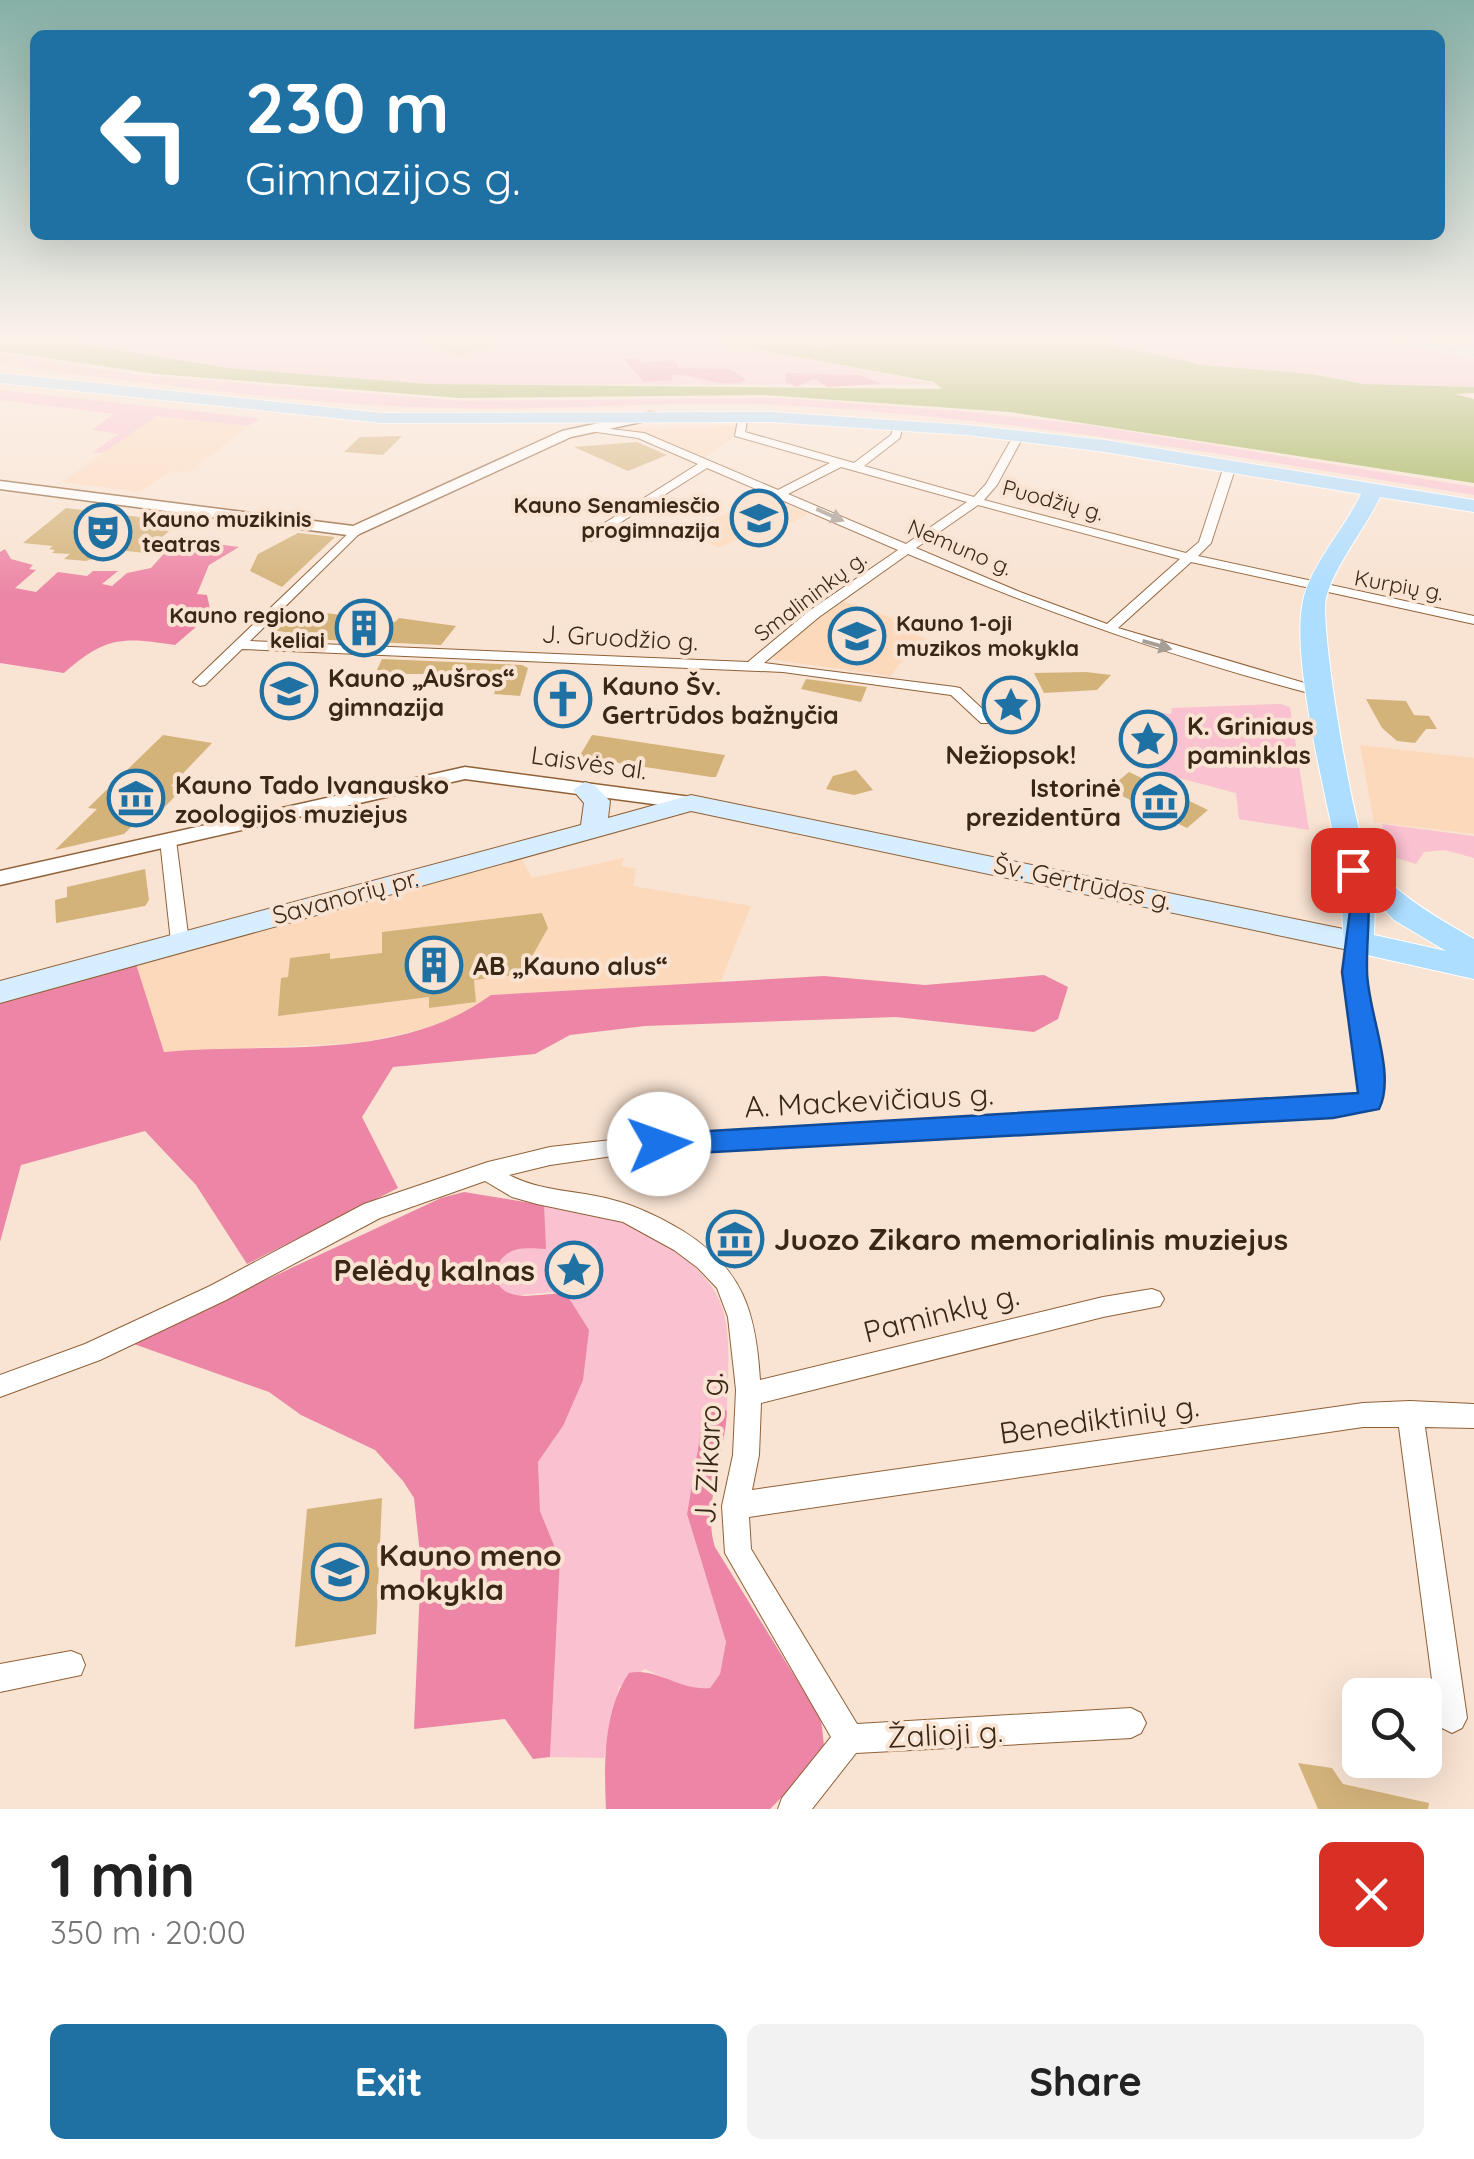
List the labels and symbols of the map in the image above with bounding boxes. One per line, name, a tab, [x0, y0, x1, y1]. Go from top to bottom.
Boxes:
street label: Puodžių g.	[999, 473, 1107, 527]
school or university icon: Kauno Senamiesčio progimnazija	[729, 488, 789, 548]
place label: Kauno Senamiesčio progimnazija	[514, 491, 720, 544]
theatre icon: Kauno muzikinis teatras	[73, 502, 133, 562]
place label: Kauno muzikinis teatras	[142, 505, 312, 558]
one-way arrow	[815, 507, 845, 523]
street label: Nemuno g.	[904, 512, 1016, 582]
street label: Smalininkų g.	[748, 545, 872, 647]
street label: Kurpių g.	[1352, 563, 1446, 607]
building icon: Kauno regiono keliai	[334, 598, 394, 658]
place label: Kauno regiono keliai	[169, 601, 325, 654]
school or university icon: Kauno 1-oji muzikos mokykla	[827, 606, 887, 666]
place label: Kauno 1-oji muzikos mokykla	[896, 609, 1079, 662]
street label: J. Gruodžio g.	[541, 617, 699, 657]
one-way arrow	[1142, 638, 1173, 653]
school or university icon: Kauno „Aušros“ gimnazija	[259, 661, 319, 721]
place label: Kauno „Aušros“ gimnazija	[328, 662, 515, 722]
church icon: Kauno Šv. Gertrūdos bažnyčia	[533, 669, 593, 729]
place label: Kauno Šv. Gertrūdos bažnyčia	[602, 670, 839, 730]
place icon: Nežiopsok!	[981, 675, 1041, 735]
place icon: K. Griniaus paminklas	[1118, 709, 1178, 769]
place label: K. Griniaus paminklas	[1187, 710, 1314, 770]
street label: Laisvės al.	[529, 739, 649, 785]
place label: Nežiopsok!	[946, 739, 1076, 770]
museum icon: Kauno Tado Ivanausko zoologijos muziejus	[106, 768, 166, 828]
place label: Kauno Tado Ivanausko zoologijos muziejus	[175, 769, 449, 829]
museum icon: Istorinė prezidentūra	[1130, 771, 1190, 831]
place label: Istorinė prezidentūra	[966, 772, 1121, 832]
pin	[1311, 828, 1396, 913]
street label: Šv. Gertrūdos g.	[991, 848, 1175, 916]
street label: Savanorių pr.	[269, 862, 421, 930]
building icon: AB „Kauno alus“	[404, 935, 464, 995]
place label: AB „Kauno alus“	[473, 950, 668, 981]
street label: A. Mackevičiaus g.	[743, 1075, 995, 1125]
position arrow	[607, 1092, 711, 1196]
museum icon: Juozo Zikaro memorialinis muziejus	[705, 1209, 765, 1269]
place label: Juozo Zikaro memorialinis muziejus	[774, 1220, 1288, 1258]
place icon: Pelėdų kalnas	[544, 1240, 604, 1300]
place label: Pelėdų kalnas	[334, 1251, 535, 1289]
street label: Paminklų g.	[859, 1275, 1023, 1351]
street label: J. Zikaro g.	[685, 1371, 731, 1525]
street label: Benediktinių g.	[997, 1386, 1201, 1452]
place label: Kauno meno mokykla	[379, 1536, 562, 1608]
school or university icon: Kauno meno mokykla	[310, 1542, 370, 1602]
street label: Žalioji g.	[886, 1712, 1004, 1756]

